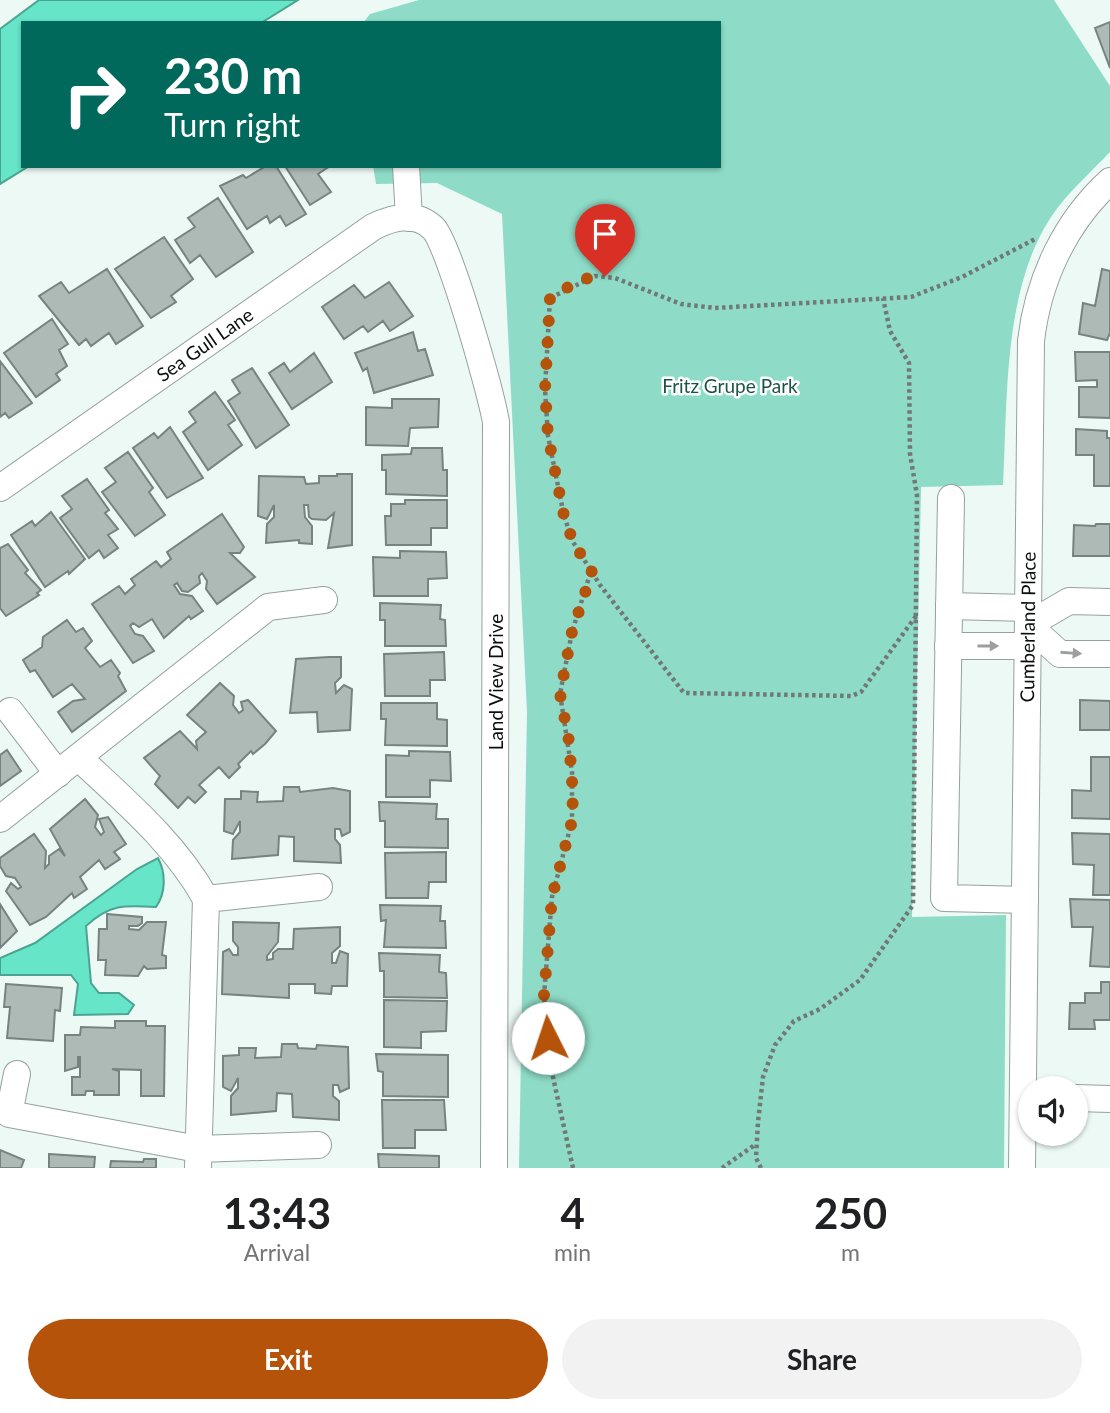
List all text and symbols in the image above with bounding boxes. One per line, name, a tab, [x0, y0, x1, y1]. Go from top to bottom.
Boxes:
text: 230 m	[164, 46, 302, 104]
icon: right	[49, 49, 140, 140]
text: Turn right	[164, 105, 300, 144]
pin	[575, 204, 635, 276]
icon: arrive	[586, 215, 624, 253]
street label: Sea Gull Lane	[152, 303, 257, 386]
park label: Fritz Grupe Park	[662, 374, 798, 397]
street label: Cumberland Place	[1015, 552, 1040, 702]
street label: Land View Drive	[484, 614, 507, 750]
one-way arrow	[977, 640, 999, 652]
one-way arrow	[1060, 648, 1082, 659]
position arrow	[511, 1001, 585, 1075]
map controls	[1018, 1076, 1088, 1146]
button: sound	[1018, 1076, 1088, 1146]
text: 13:43	[223, 1188, 331, 1238]
text: 4	[560, 1188, 585, 1238]
text: 250	[814, 1188, 887, 1238]
text: Arrival	[244, 1238, 310, 1266]
text: min	[554, 1238, 591, 1266]
text: m	[841, 1238, 860, 1266]
button: Exit	[28, 1319, 548, 1399]
button: Share	[562, 1319, 1082, 1399]

